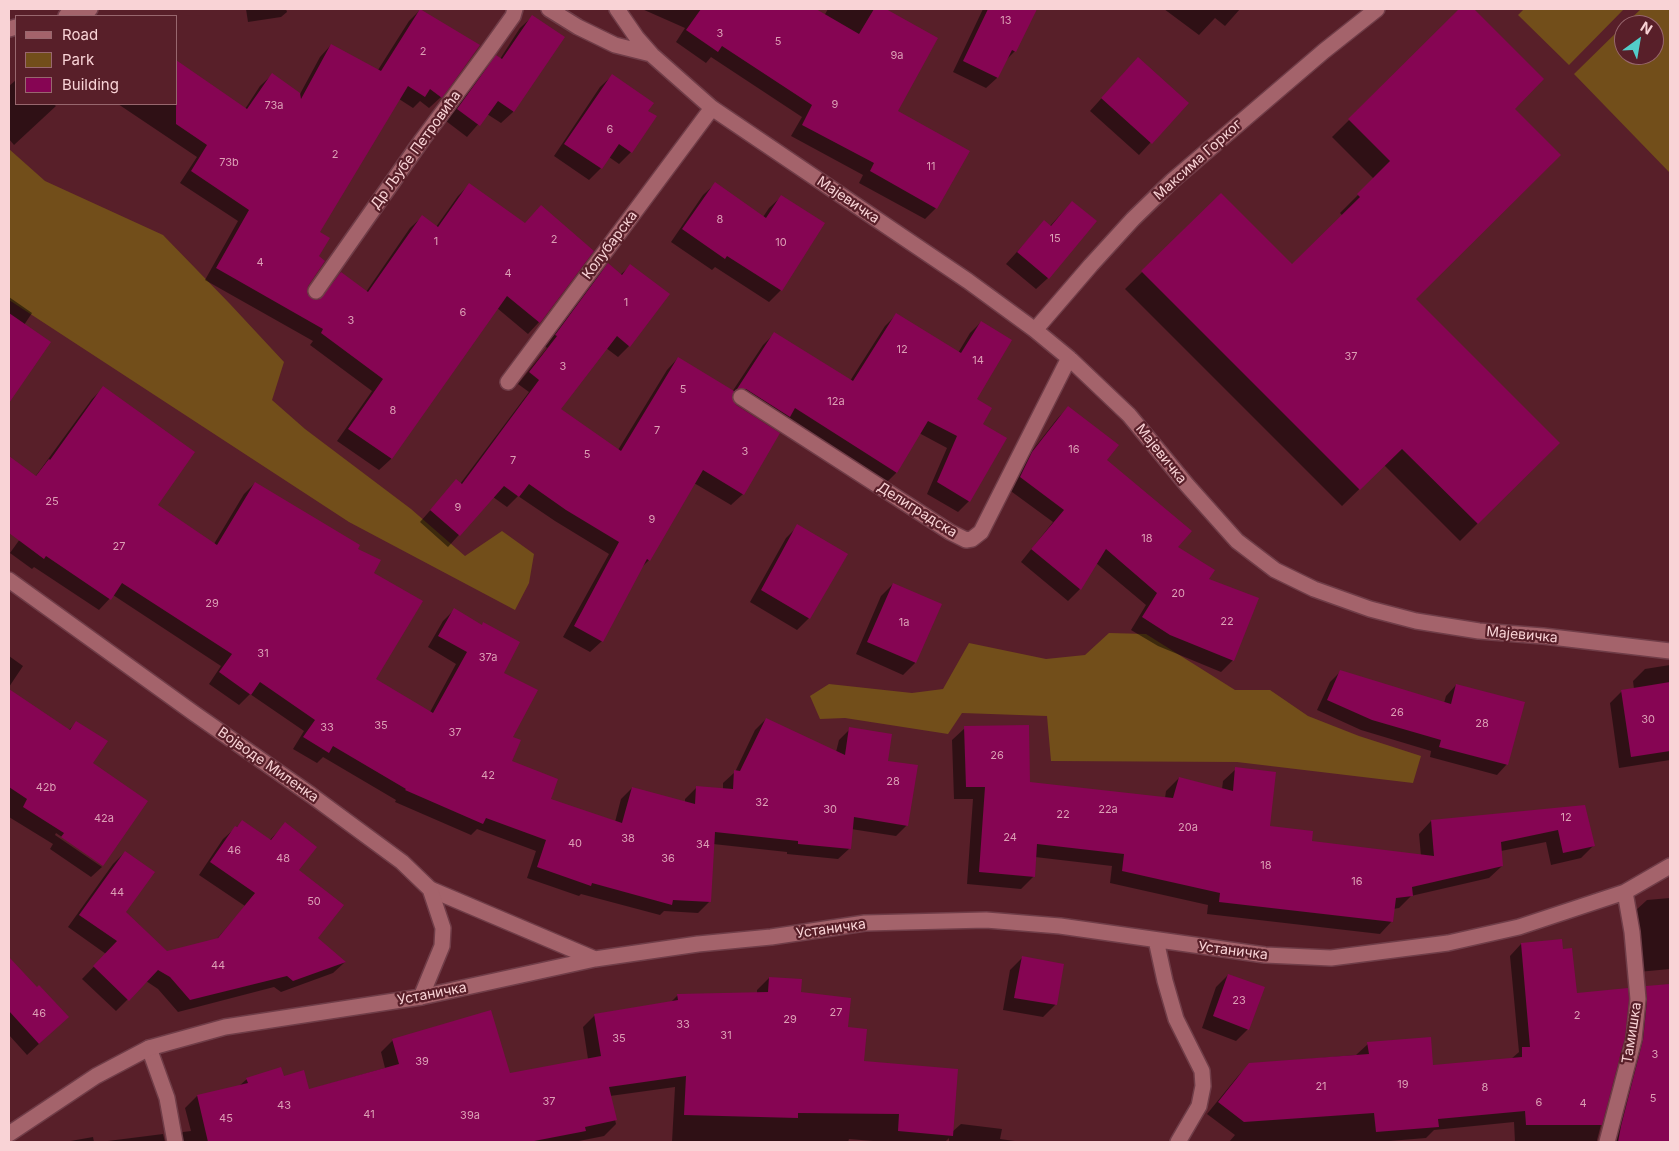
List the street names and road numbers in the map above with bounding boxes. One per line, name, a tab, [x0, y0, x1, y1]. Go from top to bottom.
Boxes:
street label: Др Љубе Петровића	[367, 88, 465, 212]
street label: Максима Горког	[1151, 116, 1245, 204]
street label: Мајевичка	[814, 173, 882, 227]
street label: Колубарска	[579, 208, 641, 282]
street label: Мајевичка	[1132, 421, 1190, 487]
street label: Делиградска	[874, 479, 960, 541]
street label: Мајевичка	[1486, 624, 1558, 646]
street label: Војводе Миленка	[214, 724, 322, 806]
street label: Устаничка	[795, 916, 867, 942]
street label: Устаничка	[1197, 938, 1269, 964]
street label: Устаничка	[396, 979, 468, 1009]
street label: Тамишка	[1619, 1001, 1645, 1065]

